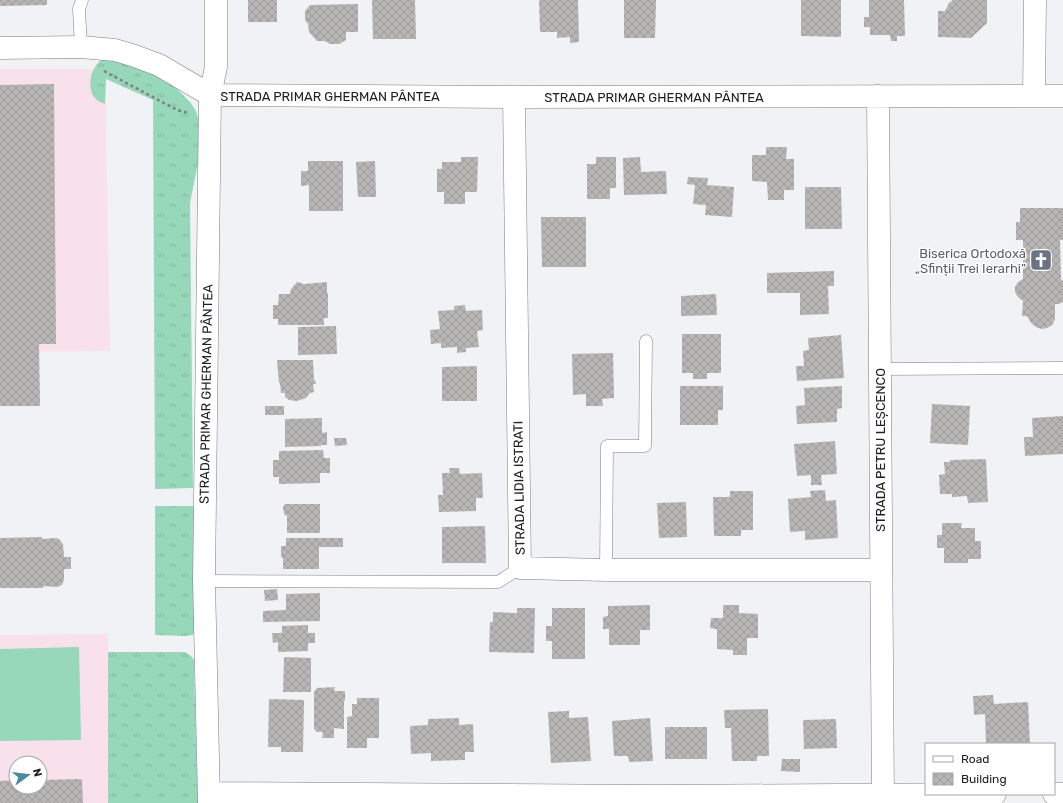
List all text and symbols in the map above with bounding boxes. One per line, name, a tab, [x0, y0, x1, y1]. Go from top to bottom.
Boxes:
street label: STRADA PRIMAR GHERMAN PÂNTEA	[220, 89, 440, 104]
street label: STRADA PRIMAR GHERMAN PÂNTEA	[544, 90, 764, 105]
place label: Biserica Ortodoxă „Sfinții Trei Ierarhi”	[915, 246, 1026, 276]
church icon: Biserica Ortodoxă „Sfinții Trei Ierarhi”	[1028, 247, 1054, 273]
street label: STRADA PRIMAR GHERMAN PÂNTEA	[197, 284, 215, 504]
street label: STRADA PETRU LEȘCENCO	[873, 368, 888, 532]
street label: STRADA LIDIA ISTRATI	[510, 421, 528, 555]
legend	[925, 743, 1055, 795]
text: Road	[961, 752, 989, 766]
north arrow	[8, 755, 48, 795]
text: N	[30, 767, 45, 778]
text: Building	[961, 772, 1007, 786]

